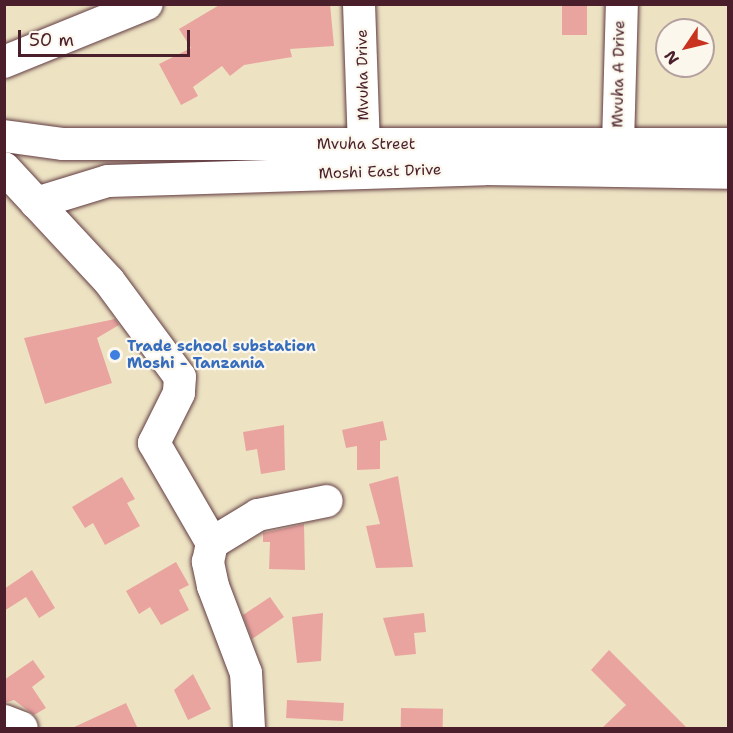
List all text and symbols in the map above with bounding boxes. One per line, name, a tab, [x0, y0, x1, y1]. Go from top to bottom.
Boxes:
scale bar	[21, 18, 194, 56]
north arrow	[655, 18, 715, 78]
street label: Mvuha A Drive	[609, 20, 629, 128]
text: 50 m	[29, 28, 74, 52]
street label: Mvuha Drive	[353, 29, 373, 121]
text: N	[659, 46, 684, 69]
street label: Mvuha Street	[317, 136, 415, 154]
street label: Moshi East Drive	[318, 161, 442, 183]
place label: Trade school substation Moshi - Tanzania	[127, 337, 316, 372]
marker: Trade school substation Moshi - Tanzania	[108, 348, 122, 362]

